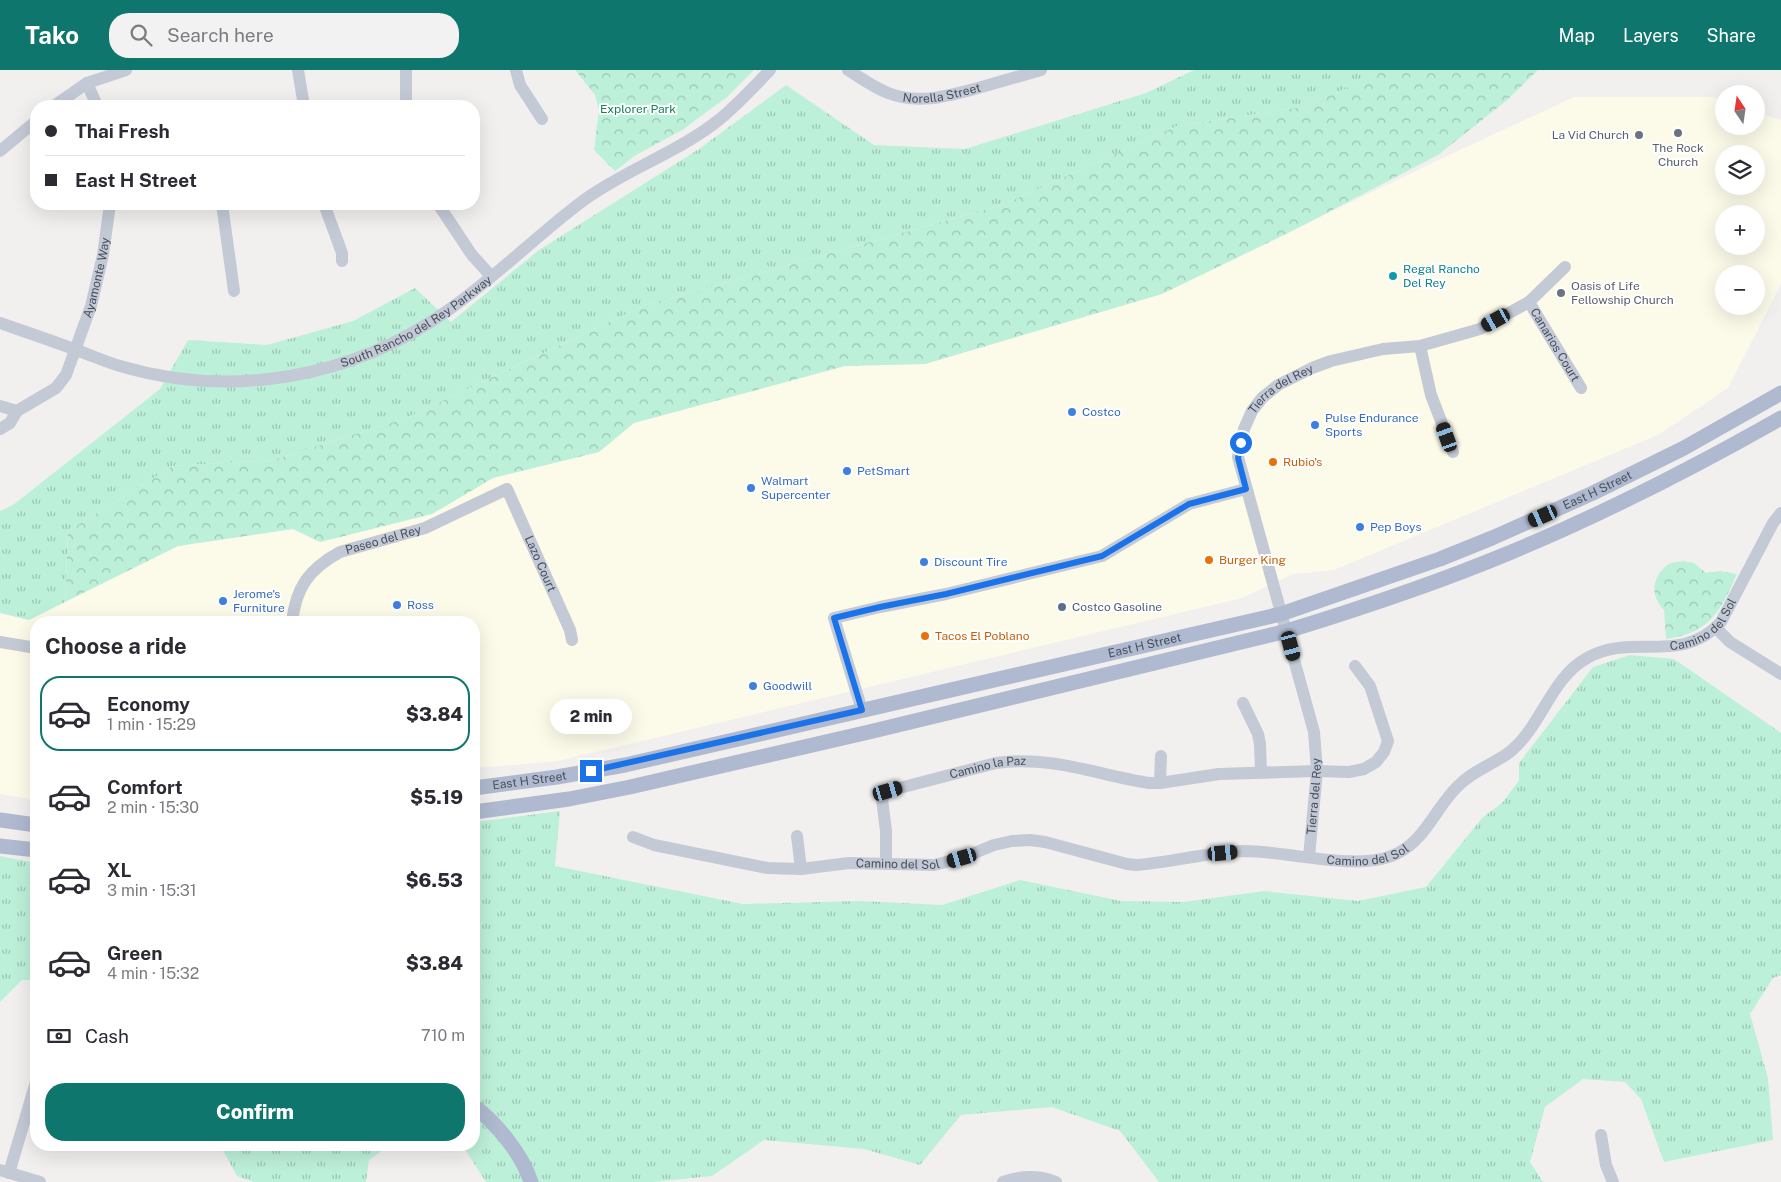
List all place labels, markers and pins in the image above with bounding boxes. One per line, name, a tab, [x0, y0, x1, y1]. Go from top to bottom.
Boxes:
marker: The Rock Church	[1672, 127, 1684, 139]
place label: La Vid Church	[1552, 128, 1629, 142]
marker: La Vid Church	[1633, 129, 1645, 141]
place label: The Rock Church	[1652, 141, 1704, 169]
place label: Regal Rancho Del Rey	[1403, 262, 1480, 290]
marker: Regal Rancho Del Rey	[1387, 270, 1399, 282]
place label: Oasis of Life Fellowship Church	[1571, 279, 1674, 307]
marker: Oasis of Life Fellowship Church	[1555, 287, 1567, 299]
place label: Costco	[1082, 405, 1121, 419]
marker: Costco	[1066, 406, 1078, 418]
place label: Pulse Endurance Sports	[1325, 411, 1419, 439]
marker: Pulse Endurance Sports	[1309, 419, 1321, 431]
place label: Rubio's	[1283, 455, 1322, 469]
marker: Rubio's	[1267, 456, 1279, 468]
place label: PetSmart	[857, 464, 910, 478]
marker: PetSmart	[841, 465, 853, 477]
place label: Walmart Supercenter	[761, 474, 831, 502]
marker: Walmart Supercenter	[745, 482, 757, 494]
place label: Pep Boys	[1370, 520, 1421, 534]
marker: Pep Boys	[1354, 521, 1366, 533]
place label: Burger King	[1219, 553, 1286, 567]
marker: Burger King	[1203, 554, 1215, 566]
place label: Discount Tire	[934, 555, 1008, 569]
marker: Discount Tire	[918, 556, 930, 568]
place label: Jerome's Furniture	[233, 587, 285, 615]
marker: Jerome's Furniture	[217, 595, 229, 607]
place label: Ross	[407, 598, 434, 612]
marker: Ross	[391, 599, 403, 611]
place label: Costco Gasoline	[1072, 600, 1162, 614]
marker: Costco Gasoline	[1056, 601, 1068, 613]
place label: Tacos El Poblano	[935, 629, 1030, 643]
marker: Tacos El Poblano	[919, 630, 931, 642]
place label: Goodwill	[763, 679, 812, 693]
marker: Goodwill	[747, 680, 759, 692]

